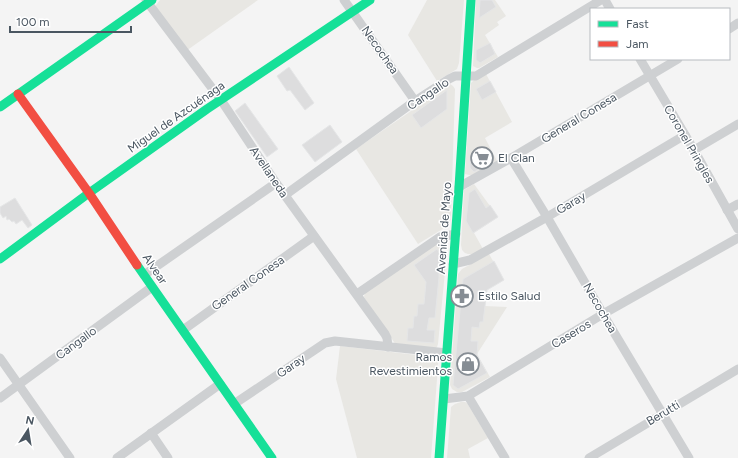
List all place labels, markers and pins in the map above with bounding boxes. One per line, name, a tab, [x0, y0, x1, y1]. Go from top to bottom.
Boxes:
supermarket icon: El Clan	[469, 145, 495, 171]
place label: El Clan	[498, 151, 535, 165]
pharmacy icon: Estilo Salud	[449, 283, 475, 309]
place label: Estilo Salud	[478, 289, 540, 303]
place label: Ramos Revestimientos	[369, 350, 452, 378]
shop icon: Ramos Revestimientos	[455, 351, 481, 377]

